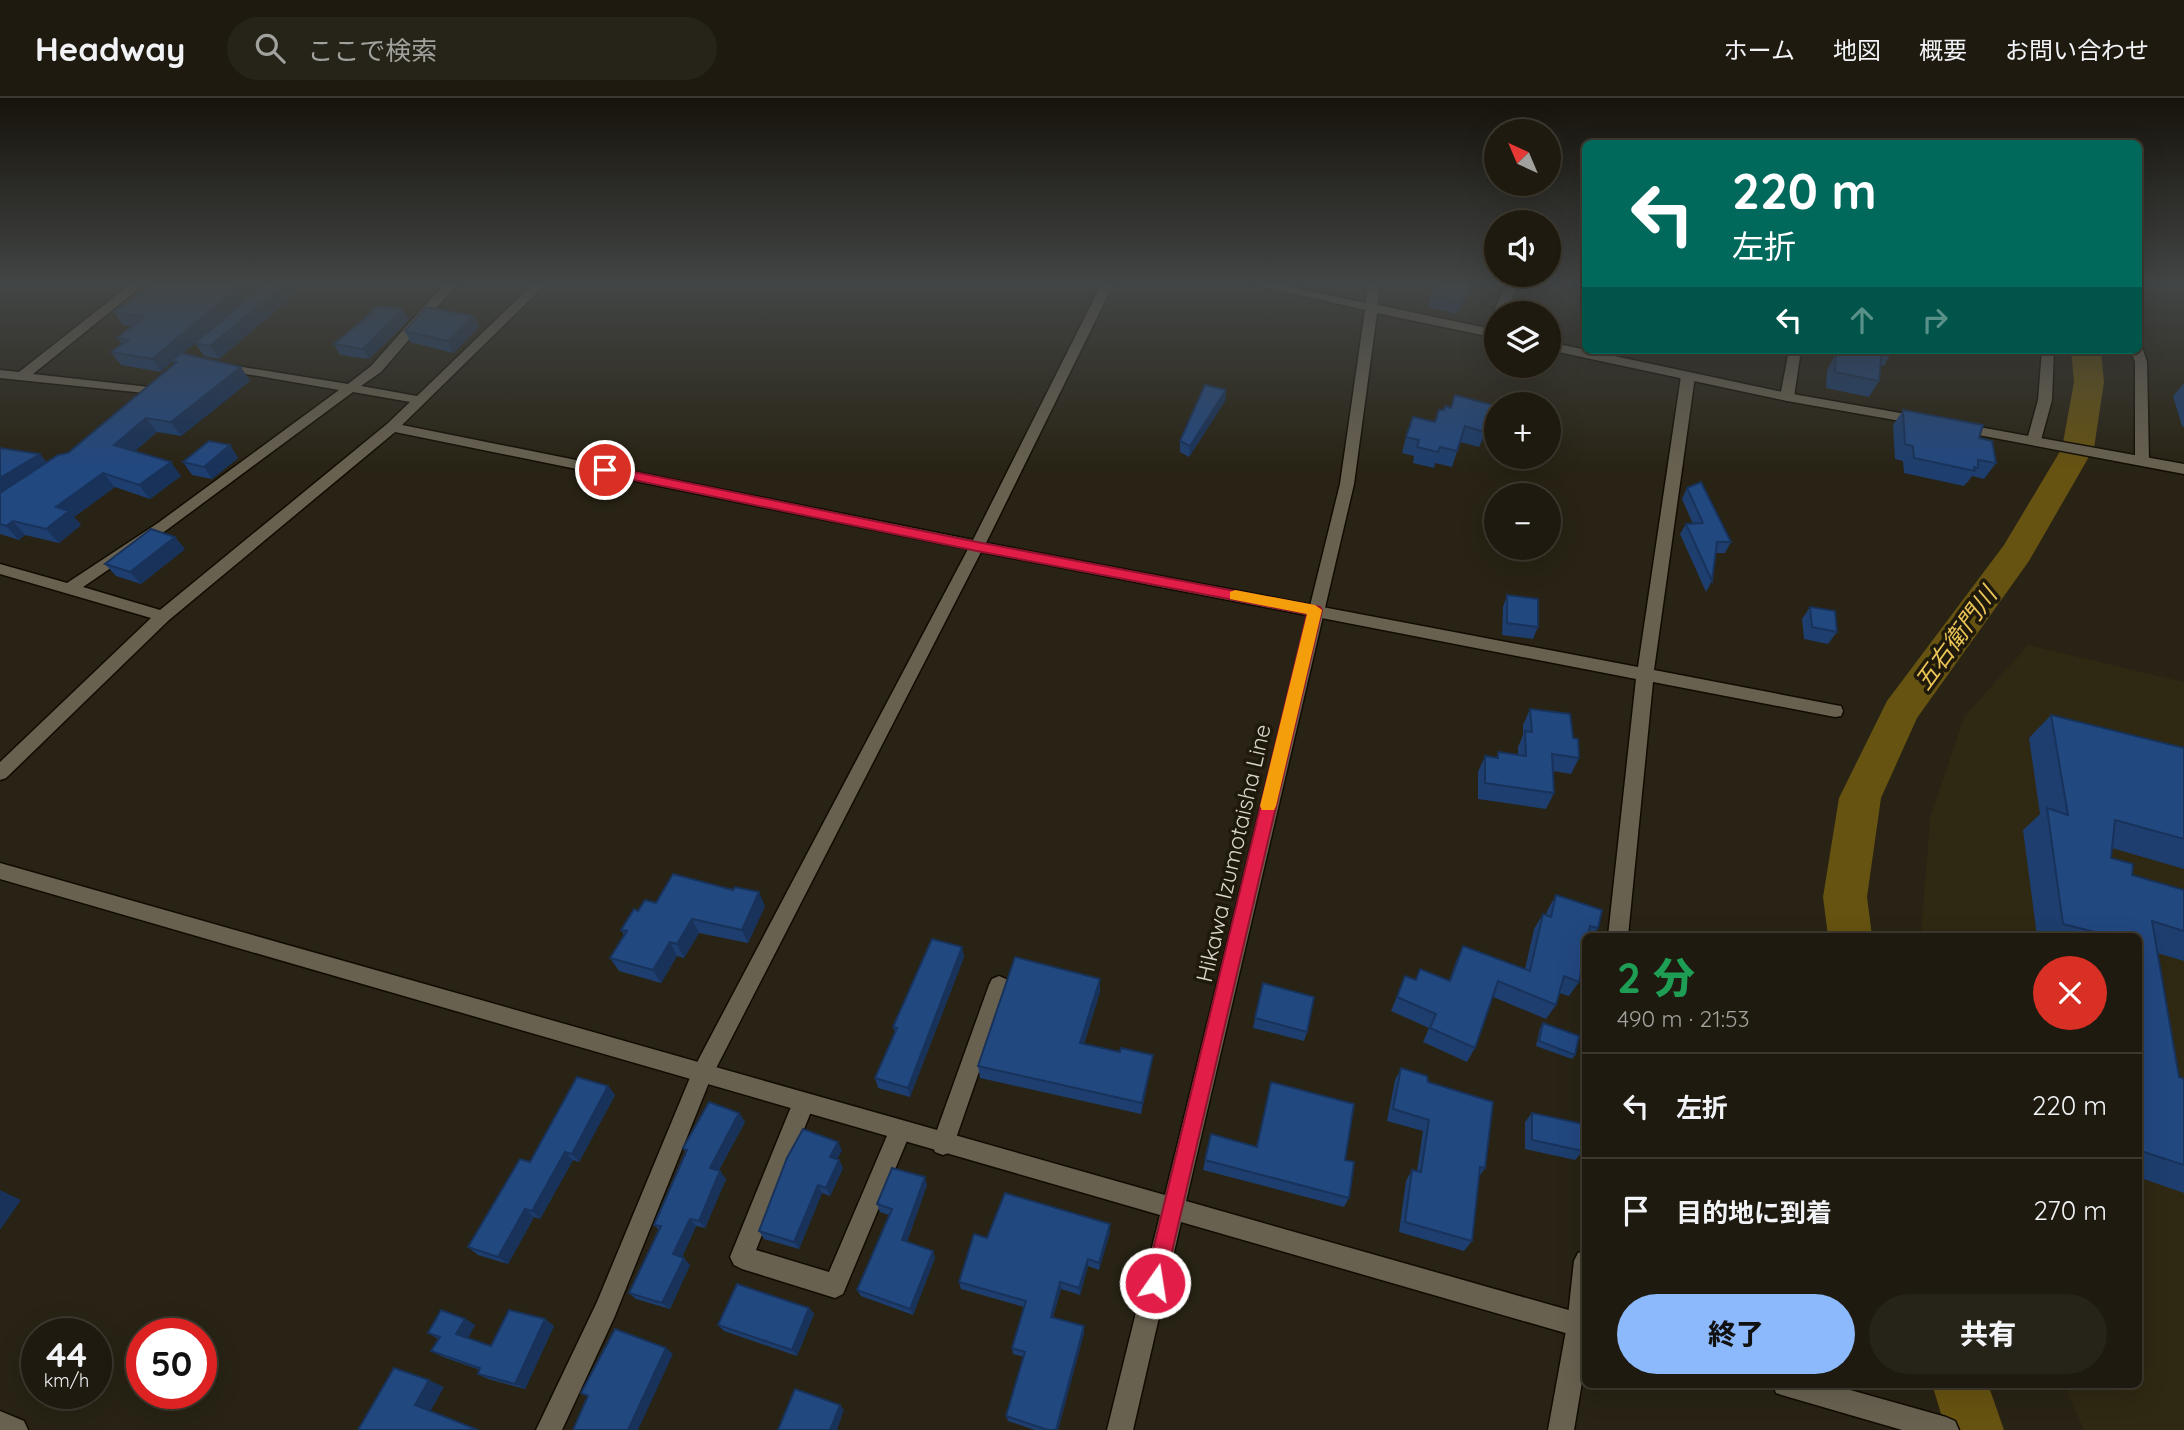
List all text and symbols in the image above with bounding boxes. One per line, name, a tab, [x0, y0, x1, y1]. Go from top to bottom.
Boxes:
search box	[227, 17, 717, 80]
text: Headway	[35, 28, 185, 69]
icon: search	[251, 29, 289, 67]
text: ここで検索	[307, 34, 437, 67]
text: ホーム	[1724, 35, 1795, 65]
text: 地図	[1833, 35, 1881, 65]
text: 概要	[1919, 35, 1967, 65]
text: お問い合わせ	[2005, 35, 2149, 65]
north arrow	[1484, 119, 1561, 196]
map controls	[1484, 119, 1561, 560]
text: 220 m	[1732, 160, 1877, 221]
icon: left	[1617, 168, 1708, 259]
button: sound	[1484, 210, 1561, 287]
text: 左折	[1732, 226, 1796, 266]
button: layers	[1484, 301, 1561, 378]
icon: left	[1770, 301, 1808, 339]
icon: ahead	[1843, 301, 1881, 339]
icon: right	[1916, 301, 1954, 339]
button: +	[1484, 392, 1561, 469]
pin	[575, 440, 635, 500]
icon: arrive	[586, 451, 624, 489]
button: −	[1484, 483, 1561, 560]
water label: 五右衛門川	[1908, 578, 2004, 695]
street label: Hikawa Izumotaisha Line	[1189, 721, 1277, 985]
text: 2 分	[1617, 951, 1695, 1004]
button: close	[2033, 956, 2107, 1030]
text: 490 m · 21:53	[1617, 1004, 1750, 1033]
icon: left	[1617, 1087, 1655, 1125]
text: 220 m	[2032, 1089, 2107, 1122]
text: 左折	[1676, 1091, 1728, 1124]
icon: arrive	[1617, 1192, 1655, 1230]
text: 270 m	[2033, 1194, 2107, 1227]
text: 目的地に到着	[1676, 1196, 1832, 1229]
position arrow	[1118, 1246, 1192, 1320]
button: 終了	[1617, 1294, 1855, 1374]
button: 共有	[1869, 1294, 2107, 1374]
speed limit sign: 50	[126, 1318, 217, 1409]
text: 44	[46, 1332, 87, 1376]
text: km/h	[44, 1369, 89, 1392]

